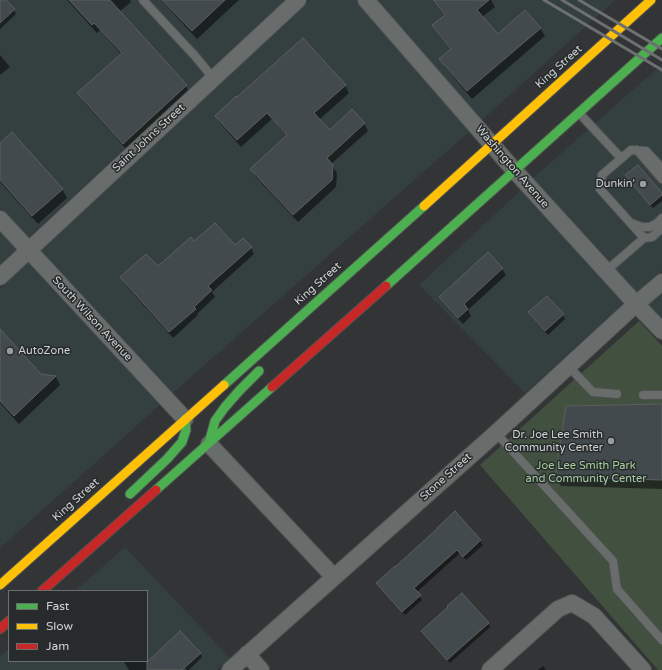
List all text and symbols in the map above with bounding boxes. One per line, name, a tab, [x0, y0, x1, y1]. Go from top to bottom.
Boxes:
street label: King Street	[533, 43, 585, 91]
street label: Saint Johns Street	[110, 101, 188, 175]
street label: Washington Avenue	[473, 123, 551, 211]
place label: Dunkin'	[596, 177, 635, 191]
marker: Dunkin'	[638, 179, 648, 189]
street label: King Street	[292, 260, 344, 308]
street label: South Wilson Avenue	[49, 274, 135, 364]
place label: AutoZone	[18, 344, 70, 358]
marker: AutoZone	[5, 346, 15, 356]
place label: Dr. Joe Lee Smith Community Center	[505, 428, 603, 454]
marker: Dr. Joe Lee Smith Community Center	[606, 436, 616, 446]
street label: Stone Street	[418, 450, 474, 504]
park label: Joe Lee Smith Park and Community Center	[526, 459, 646, 485]
street label: King Street	[50, 476, 102, 524]
legend	[8, 590, 148, 662]
text: Fast	[46, 599, 69, 613]
text: Slow	[46, 619, 73, 633]
text: Jam	[46, 639, 69, 653]

